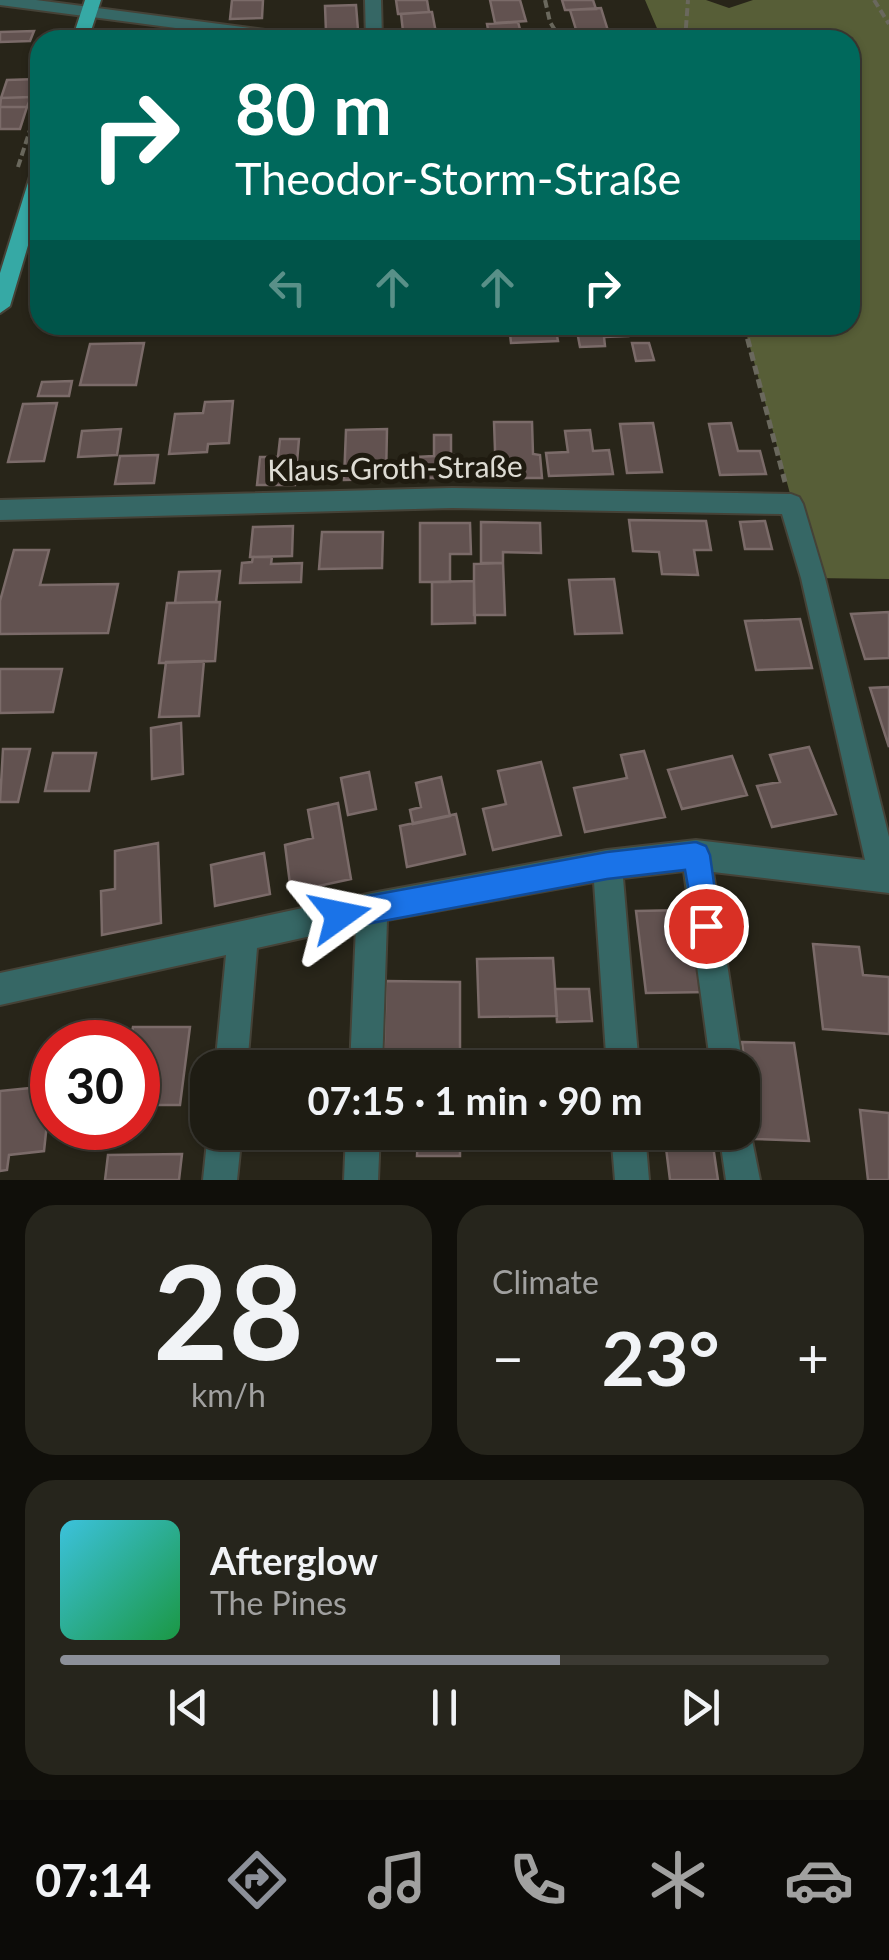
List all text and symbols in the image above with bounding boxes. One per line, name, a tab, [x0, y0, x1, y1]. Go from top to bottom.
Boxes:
text: 80 m	[235, 66, 392, 150]
icon: right	[70, 70, 200, 200]
text: Theodor-Storm-Straße	[235, 151, 681, 205]
icon: left	[260, 260, 315, 315]
icon: ahead	[365, 260, 420, 315]
icon: ahead	[470, 260, 525, 315]
icon: right	[575, 260, 630, 315]
street label: Klaus-Groth-Straße	[267, 447, 523, 487]
position arrow	[288, 863, 392, 967]
pin	[664, 884, 749, 969]
icon: arrive	[679, 899, 734, 954]
speed limit sign: 30	[30, 1020, 160, 1150]
text: 07:15 · 1 min · 90 m	[307, 1077, 643, 1123]
text: 28	[153, 1232, 304, 1388]
text: Climate	[492, 1262, 599, 1301]
text: 23°	[601, 1312, 720, 1402]
text: −	[492, 1324, 524, 1390]
text: +	[797, 1324, 829, 1390]
text: km/h	[191, 1375, 266, 1414]
text: Afterglow	[210, 1537, 378, 1583]
text: The Pines	[210, 1583, 347, 1622]
icon: previous	[161, 1680, 216, 1735]
icon: pause	[417, 1680, 472, 1735]
icon: next	[673, 1680, 728, 1735]
icon: directions	[222, 1845, 292, 1915]
icon: music	[362, 1845, 432, 1915]
icon: phone	[503, 1845, 573, 1915]
icon: climate	[643, 1845, 713, 1915]
icon: car	[784, 1845, 854, 1915]
text: 07:14	[35, 1853, 151, 1907]

